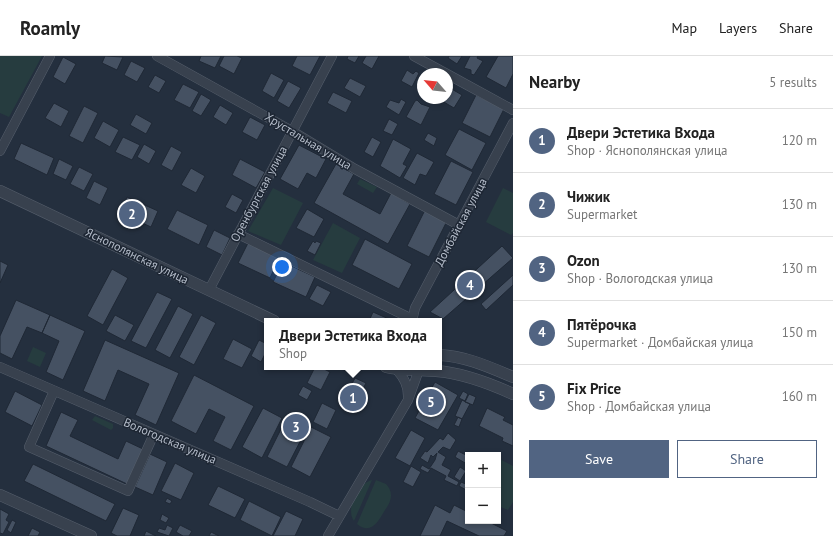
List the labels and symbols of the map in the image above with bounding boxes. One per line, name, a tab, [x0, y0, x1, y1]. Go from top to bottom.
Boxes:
north arrow	[417, 68, 453, 104]
street label: Хрустальная улица	[262, 109, 354, 172]
street label: Оренбургская улица	[227, 143, 290, 244]
street label: Домбайская улица	[431, 175, 490, 268]
pin: 2	[119, 199, 145, 229]
street label: Яснополянская улица	[83, 224, 191, 287]
your location	[272, 257, 292, 277]
pin: 4	[457, 270, 483, 300]
pin: 1	[340, 383, 366, 413]
pin: 5	[418, 387, 444, 417]
pin: 3	[283, 412, 309, 442]
street label: Вологодская улица	[121, 414, 219, 467]

